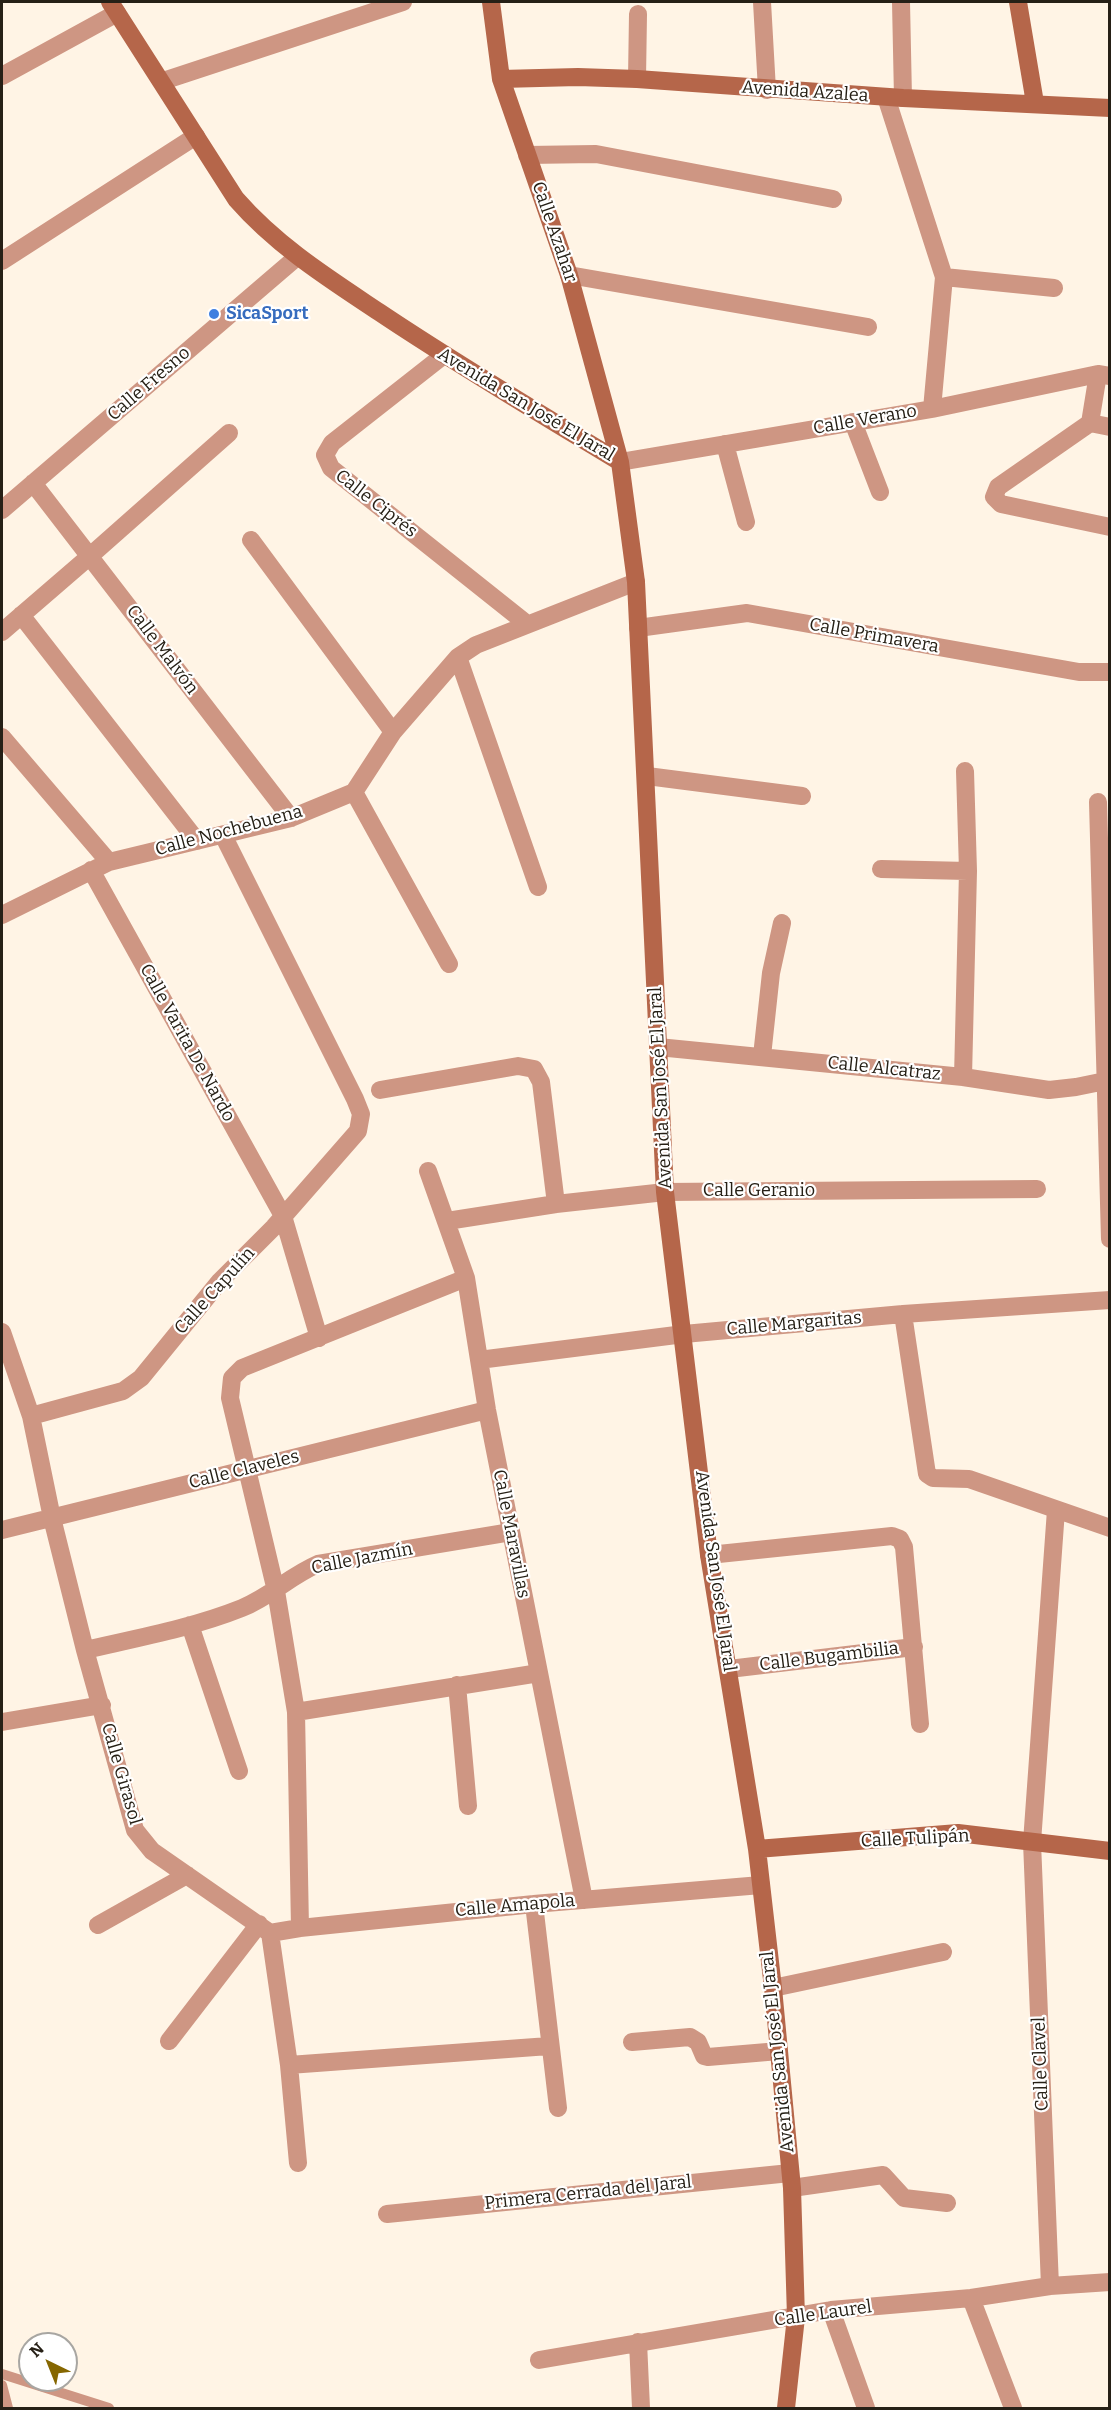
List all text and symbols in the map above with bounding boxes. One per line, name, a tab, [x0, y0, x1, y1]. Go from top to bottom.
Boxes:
street label: Avenida Azalea	[741, 77, 869, 107]
street label: Calle Azahar	[527, 179, 581, 285]
place label: SicaSport	[226, 303, 309, 325]
marker: SicaSport	[207, 307, 221, 321]
street label: Calle Fresno	[103, 342, 195, 426]
street label: Avenida San José El Jaral	[434, 344, 618, 466]
street label: Calle Verano	[811, 400, 919, 440]
street label: Calle Ciprés	[331, 465, 421, 543]
street label: Calle Malvón	[121, 601, 203, 699]
street label: Calle Primavera	[807, 614, 941, 658]
street label: Calle Nochebuena	[153, 801, 305, 861]
street label: Calle Varita De Nardo	[135, 960, 239, 1126]
street label: Avenida San José El Jaral	[645, 986, 677, 1190]
street label: Calle Alcatraz	[826, 1052, 942, 1086]
street label: Calle Geranio	[703, 1180, 815, 1202]
street label: Calle Capulín	[170, 1243, 260, 1339]
street label: Calle Margaritas	[725, 1307, 863, 1341]
street label: Calle Claveles	[187, 1446, 301, 1494]
street label: Calle Maravillas	[488, 1468, 534, 1600]
street label: Avenida San José El Jaral	[690, 1469, 740, 1673]
street label: Calle Jazmín	[309, 1539, 415, 1579]
street label: Calle Bugambilia	[758, 1638, 900, 1676]
street label: Calle Girasol	[96, 1721, 146, 1827]
street label: Calle Tulipán	[860, 1825, 970, 1853]
street label: Calle Amapola	[454, 1890, 576, 1922]
street label: Avenida San José El Jaral	[757, 1950, 799, 2154]
street label: Calle Clavel	[1029, 2016, 1053, 2112]
street label: Primera Cerrada del Jaral	[483, 2171, 693, 2215]
street label: Calle Laurel	[773, 2296, 873, 2332]
north arrow	[18, 2332, 78, 2392]
text: N	[26, 2339, 48, 2361]

